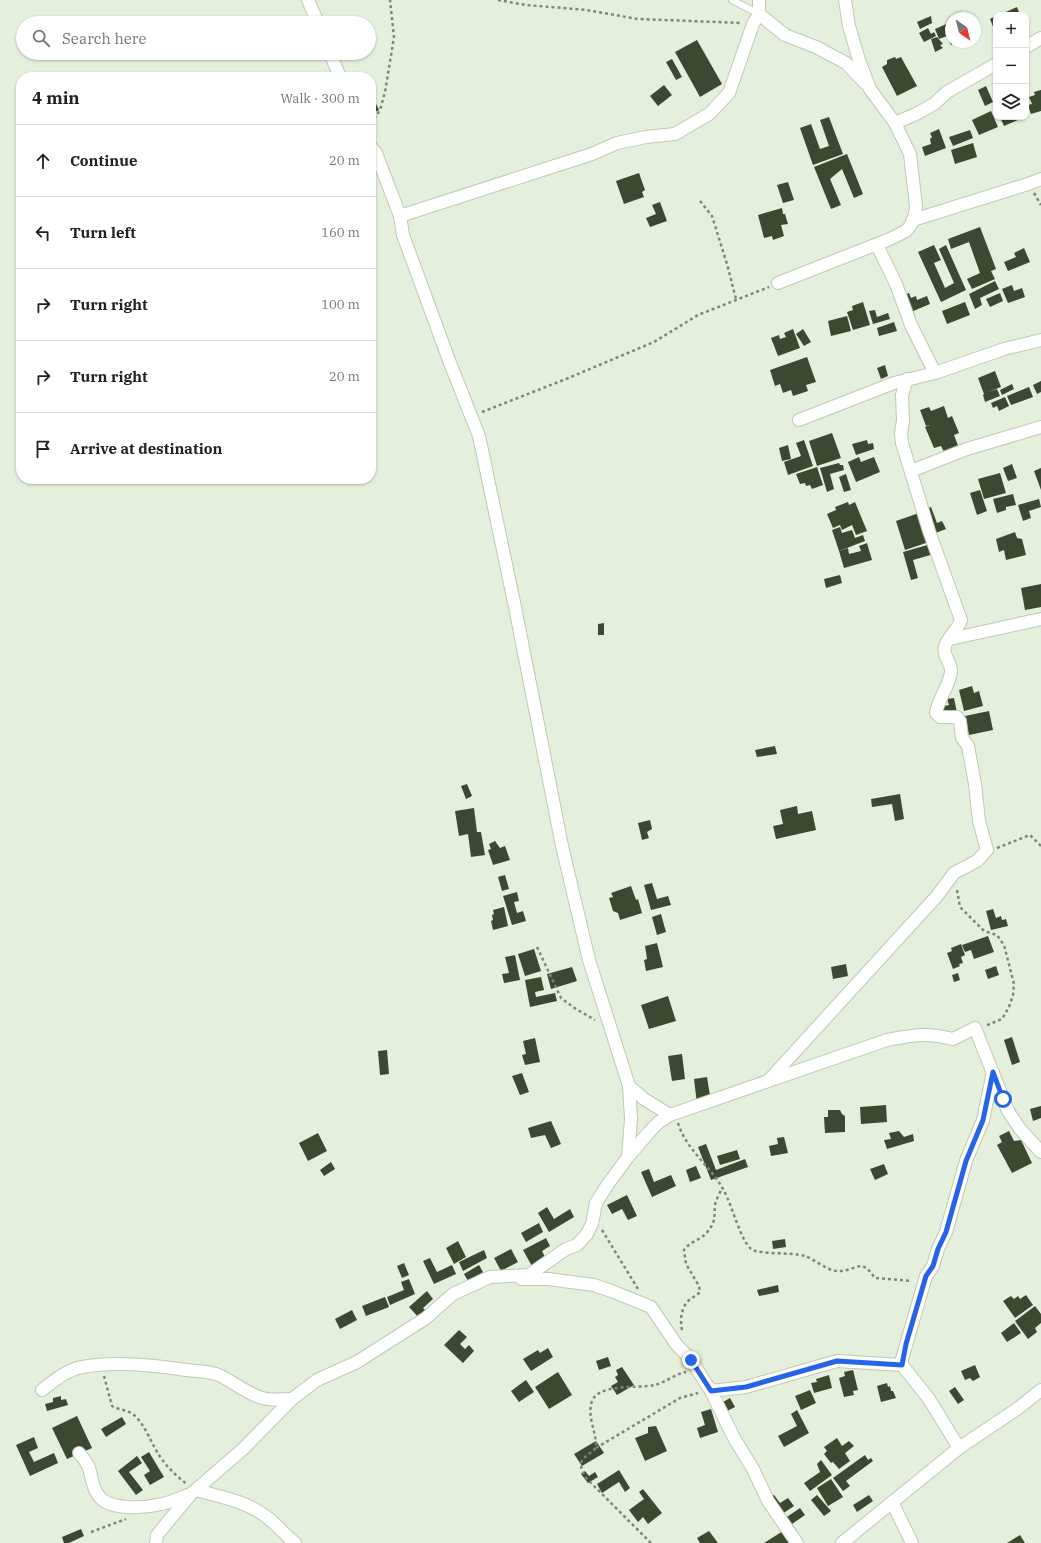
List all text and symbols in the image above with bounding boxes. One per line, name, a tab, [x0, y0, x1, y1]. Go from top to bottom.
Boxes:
north arrow	[945, 12, 981, 48]
map controls	[993, 12, 1029, 120]
button: +	[993, 12, 1029, 48]
search box	[16, 16, 376, 60]
icon: search	[30, 27, 52, 49]
text: Search here	[62, 29, 147, 48]
button: −	[993, 48, 1029, 84]
button: layers	[993, 84, 1029, 120]
text: 4 min	[32, 87, 80, 109]
text: Walk · 300 m	[281, 90, 360, 107]
icon: ahead	[32, 150, 54, 172]
text: Continue	[70, 151, 137, 170]
text: 20 m	[329, 152, 360, 169]
icon: left	[32, 222, 54, 244]
text: Turn left	[70, 223, 136, 242]
text: 160 m	[321, 224, 360, 241]
icon: right	[32, 294, 54, 316]
text: Turn right	[70, 295, 148, 314]
text: 100 m	[321, 296, 360, 313]
icon: right	[32, 366, 54, 388]
text: Turn right	[70, 367, 148, 386]
text: 20 m	[329, 368, 360, 385]
icon: arrive	[32, 438, 54, 460]
text: Arrive at destination	[70, 439, 222, 458]
route start	[994, 1090, 1012, 1108]
route end	[682, 1351, 700, 1369]

